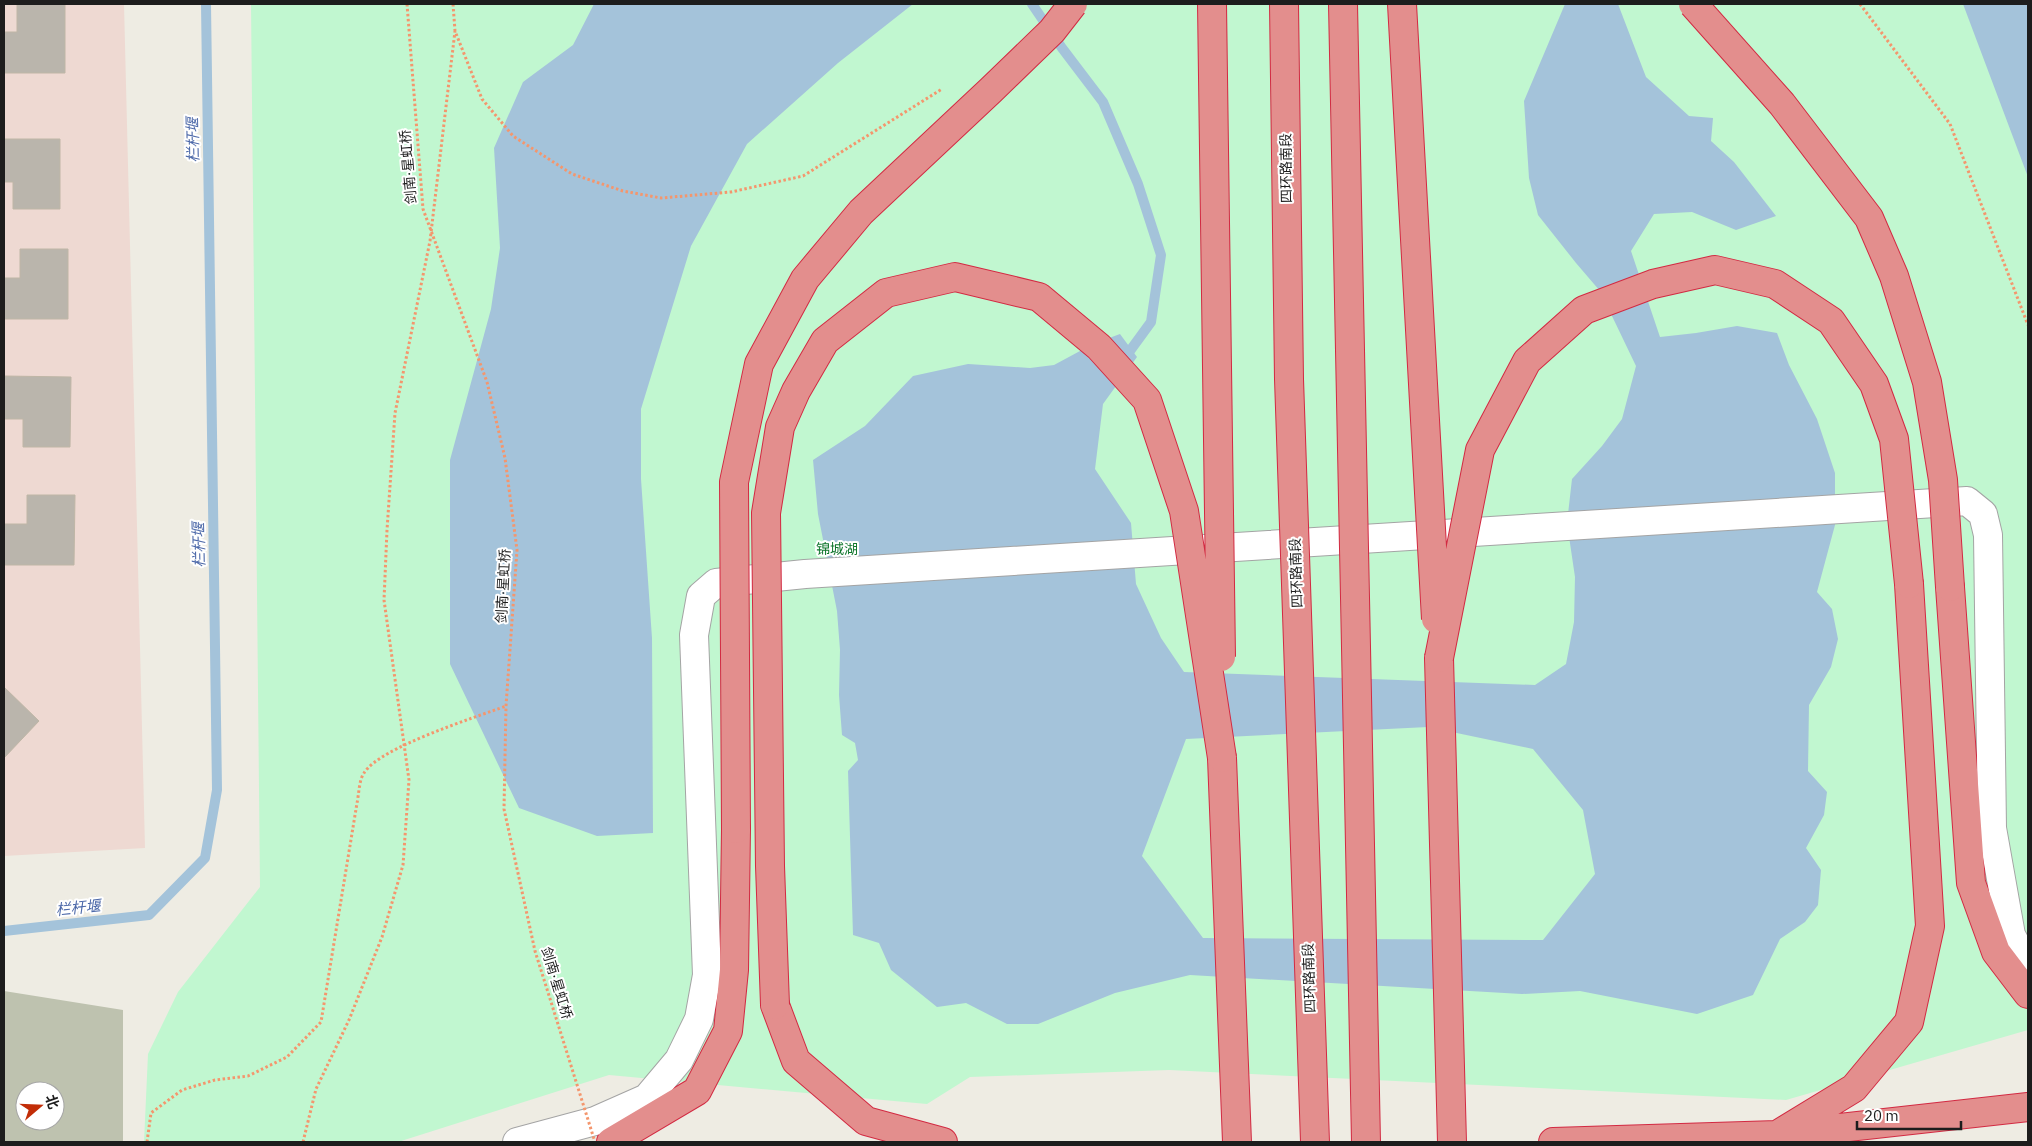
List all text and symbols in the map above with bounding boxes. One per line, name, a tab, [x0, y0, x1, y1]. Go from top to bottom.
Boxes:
water label: 栏杆堰	[183, 114, 202, 163]
street label: 剑南·星虹桥	[396, 129, 420, 205]
street label: 四环路南段	[1276, 133, 1296, 203]
water label: 栏杆堰	[189, 519, 208, 568]
street label: 四环路南段	[1286, 538, 1306, 608]
park label: 锦城湖	[816, 540, 858, 558]
street label: 剑南·星虹桥	[492, 548, 514, 624]
water label: 栏杆堰	[55, 895, 104, 919]
street label: 四环路南段	[1299, 943, 1319, 1013]
street label: 剑南·星虹桥	[537, 945, 577, 1021]
north arrow	[15, 1081, 65, 1131]
text: 北	[42, 1092, 63, 1111]
scale bar	[1857, 1098, 1961, 1130]
text: 20 m	[1864, 1106, 1899, 1125]

